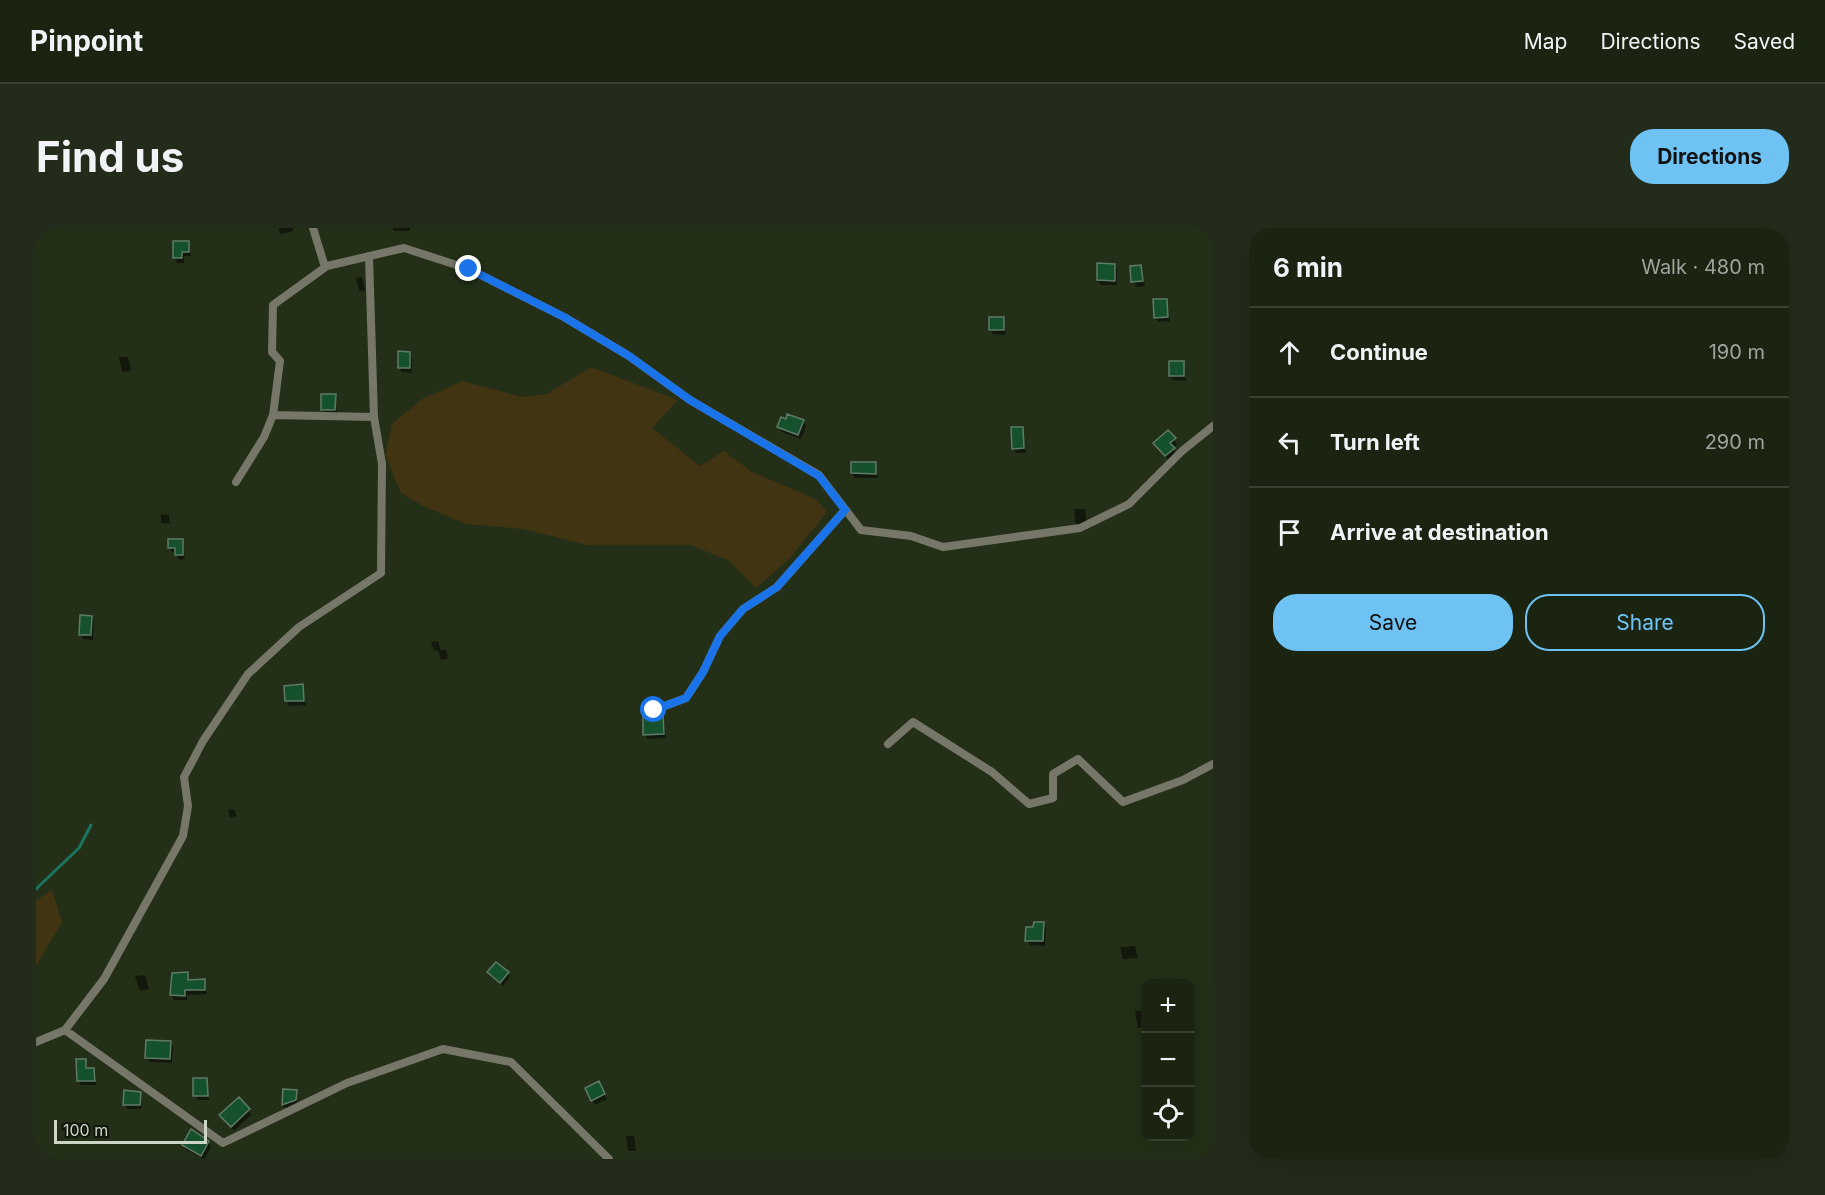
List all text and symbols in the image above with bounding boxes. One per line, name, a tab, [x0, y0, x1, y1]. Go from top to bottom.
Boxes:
text: Pinpoint	[30, 24, 143, 58]
text: Map	[1524, 29, 1567, 54]
text: Directions	[1600, 29, 1701, 54]
text: Saved	[1734, 29, 1795, 54]
button: Directions	[1630, 129, 1789, 184]
text: Find us	[36, 131, 184, 182]
text: 6 min	[1273, 252, 1343, 283]
route end	[455, 255, 481, 281]
text: Walk · 480 m	[1641, 255, 1765, 279]
icon: ahead	[1273, 336, 1306, 369]
text: Continue	[1330, 339, 1428, 365]
text: 190 m	[1709, 340, 1765, 364]
icon: left	[1273, 426, 1306, 459]
text: Turn left	[1330, 429, 1420, 455]
text: 290 m	[1705, 430, 1765, 454]
icon: arrive	[1273, 516, 1306, 549]
text: Arrive at destination	[1330, 519, 1549, 545]
button: Save	[1273, 594, 1513, 651]
button: Share	[1525, 594, 1765, 651]
route start	[640, 696, 666, 722]
map controls	[1141, 979, 1195, 1141]
button: +	[1141, 979, 1195, 1033]
button: −	[1141, 1033, 1195, 1087]
button: locate	[1141, 1087, 1195, 1141]
scale bar	[54, 1117, 207, 1144]
text: 100 m	[63, 1120, 108, 1140]

